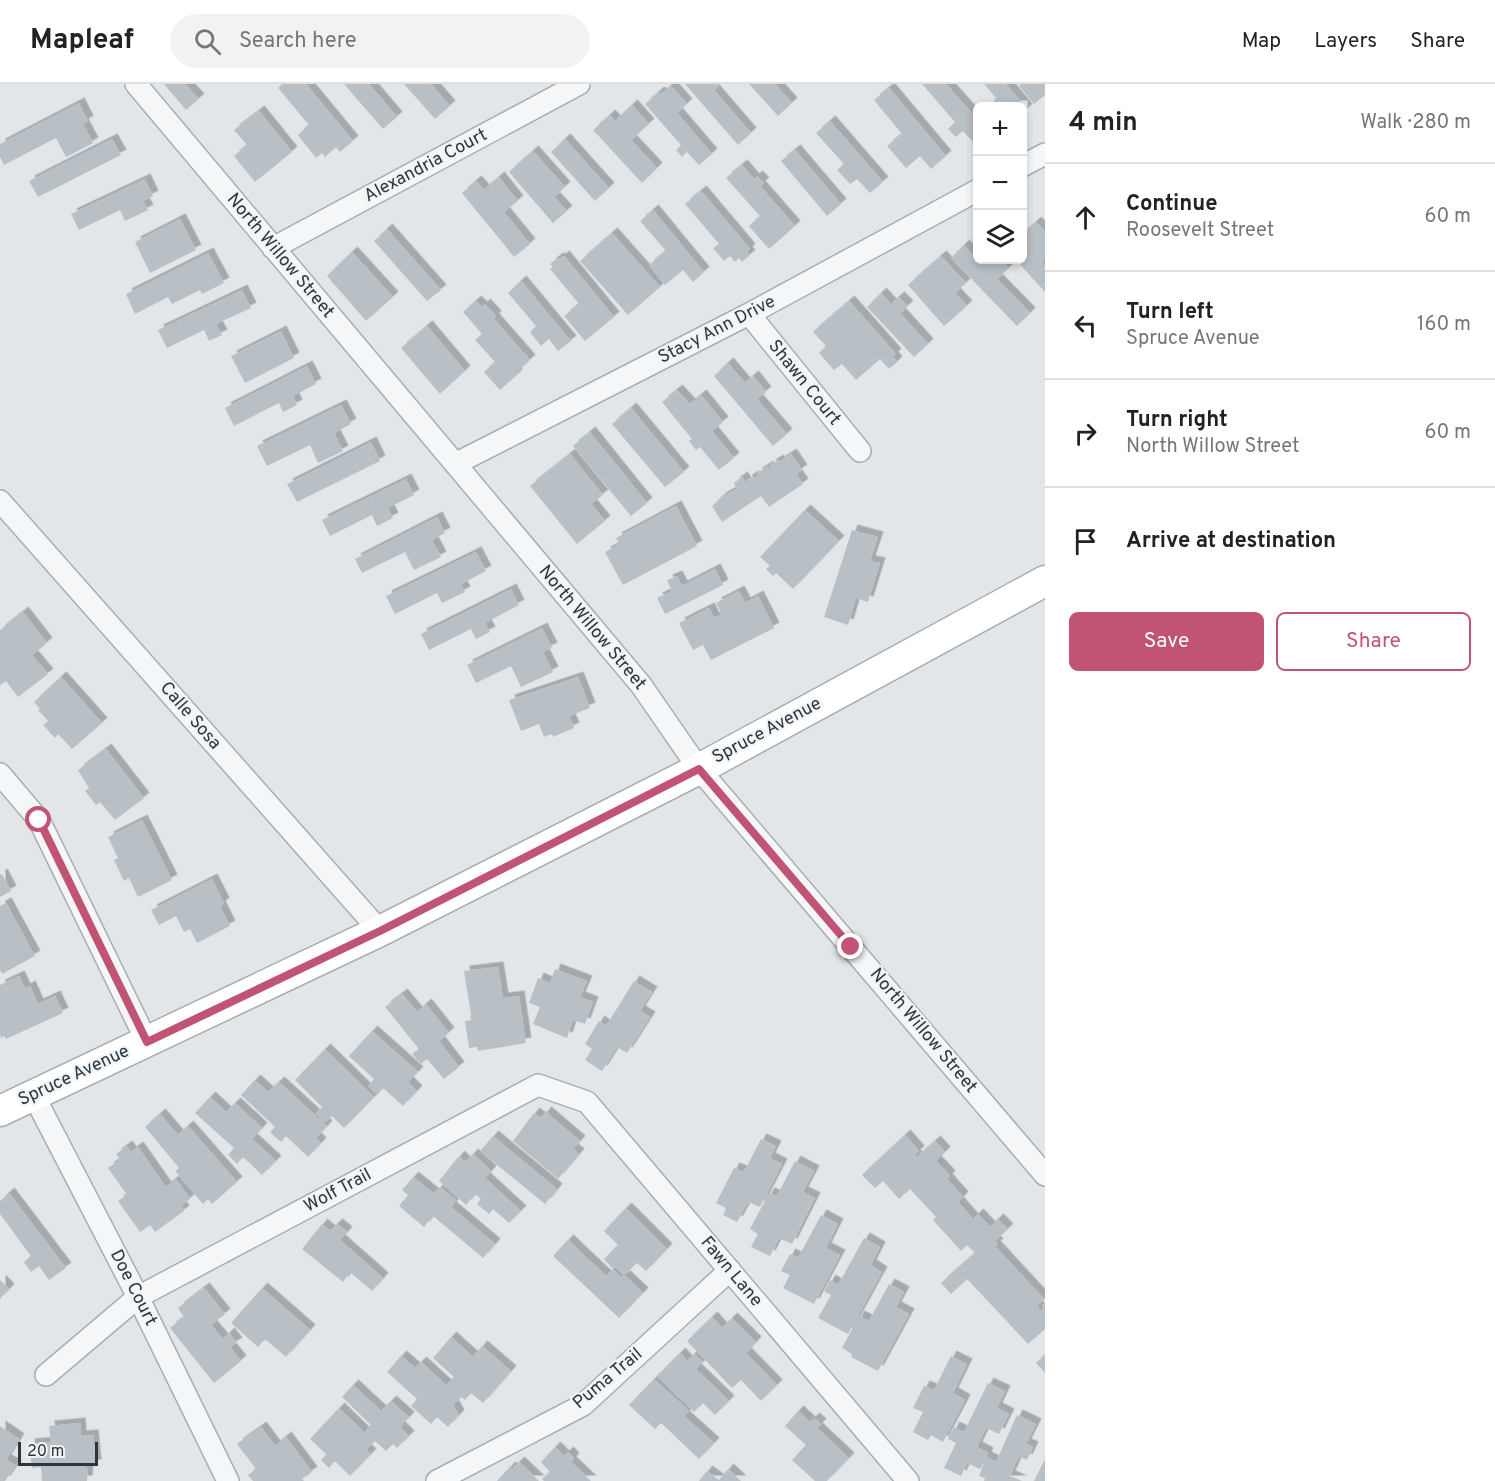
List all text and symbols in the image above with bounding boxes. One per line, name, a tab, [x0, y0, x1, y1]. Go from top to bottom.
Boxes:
search box	[170, 14, 590, 68]
text: Mapleaf	[30, 23, 134, 59]
icon: search	[191, 25, 224, 58]
text: Search here	[239, 28, 357, 55]
text: Map	[1242, 28, 1281, 55]
text: Layers	[1314, 28, 1377, 55]
text: Share	[1410, 28, 1465, 55]
map controls	[973, 102, 1027, 264]
button: +	[973, 102, 1027, 156]
text: 4 min	[1069, 107, 1138, 140]
text: Walk · 280 m	[1360, 110, 1471, 136]
street label: Alexandria Court	[360, 124, 492, 208]
button: −	[973, 156, 1027, 210]
street label: North Willow Street	[221, 189, 339, 323]
text: Continue	[1126, 191, 1217, 218]
icon: ahead	[1069, 201, 1102, 234]
text: 60 m	[1425, 204, 1471, 230]
button: layers	[973, 210, 1027, 264]
text: Roosevelt Street	[1126, 218, 1274, 244]
street label: Stacy Ann Drive	[654, 291, 780, 369]
text: Turn left	[1126, 299, 1214, 326]
icon: left	[1069, 309, 1102, 342]
text: 160 m	[1417, 312, 1471, 338]
text: Spruce Avenue	[1126, 326, 1260, 352]
street label: Shawn Court	[762, 335, 846, 431]
text: Turn right	[1126, 407, 1228, 434]
icon: right	[1069, 417, 1102, 450]
text: 60 m	[1425, 420, 1471, 446]
text: North Willow Street	[1126, 434, 1299, 460]
icon: arrive	[1069, 525, 1102, 558]
text: Arrive at destination	[1126, 528, 1336, 555]
street label: North Willow Street	[533, 561, 651, 695]
button: Save	[1069, 612, 1264, 671]
button: Share	[1276, 612, 1471, 671]
street label: Calle Sosa	[154, 677, 226, 755]
street label: Spruce Avenue	[709, 693, 825, 769]
route start	[25, 806, 51, 832]
route end	[837, 933, 863, 959]
street label: North Willow Street	[864, 964, 982, 1098]
street label: Spruce Avenue	[15, 1040, 133, 1112]
street label: Wolf Trail	[300, 1164, 376, 1218]
street label: Fawn Lane	[695, 1232, 767, 1312]
street label: Doe Court	[104, 1246, 162, 1330]
street label: Puma Trail	[568, 1343, 648, 1415]
scale bar	[18, 1439, 98, 1466]
text: 20 m	[27, 1442, 64, 1462]

